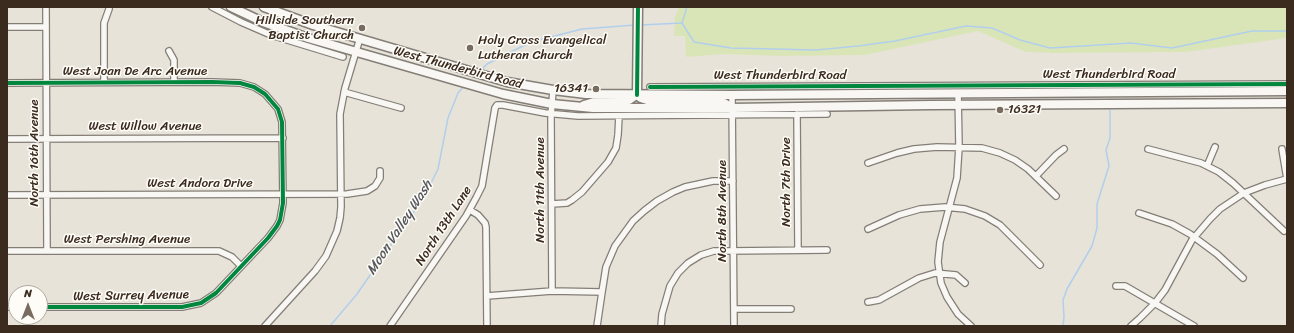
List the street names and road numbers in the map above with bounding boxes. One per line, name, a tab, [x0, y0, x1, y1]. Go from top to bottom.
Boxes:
street label: West Thunderbird Road	[392, 43, 524, 93]
street label: West Joan De Arc Avenue	[63, 64, 207, 80]
street label: West Thunderbird Road	[1043, 67, 1175, 83]
street label: West Thunderbird Road	[714, 68, 846, 84]
street label: North 16th Avenue	[27, 99, 43, 207]
street label: West Willow Avenue	[88, 119, 202, 135]
street label: North 11th Avenue	[533, 137, 549, 243]
street label: North 7th Drive	[779, 137, 795, 227]
street label: North 8th Avenue	[715, 160, 731, 262]
street label: West Andora Drive	[147, 176, 253, 192]
street label: North 13th Lane	[413, 183, 475, 269]
street label: West Pershing Avenue	[64, 232, 190, 248]
street label: West Surrey Avenue	[73, 287, 189, 305]

